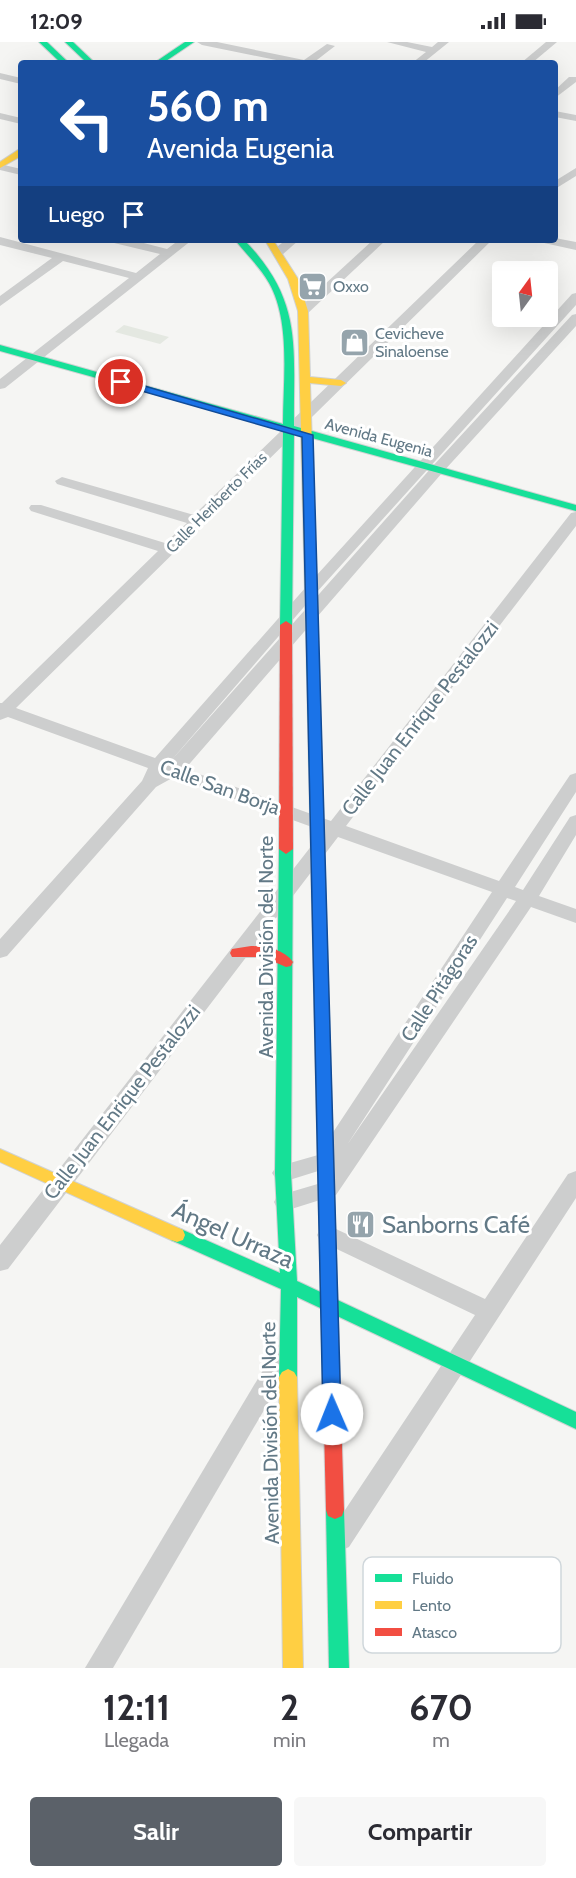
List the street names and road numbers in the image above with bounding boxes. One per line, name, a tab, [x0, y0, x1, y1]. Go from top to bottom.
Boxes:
street label: Avenida Eugenia	[323, 414, 435, 461]
street label: Calle Heriberto Frías	[162, 448, 271, 557]
street label: Calle Juan Enrique Pestalozzi	[337, 616, 503, 820]
street label: Calle San Borja	[157, 754, 284, 820]
street label: Avenida División del Norte	[254, 836, 278, 1058]
street label: Calle Pitágoras	[395, 930, 483, 1046]
street label: Calle Juan Enrique Pestalozzi	[39, 1000, 205, 1204]
street label: Ángel Urraza	[168, 1195, 299, 1274]
street label: Avenida División del Norte	[256, 1321, 284, 1545]

